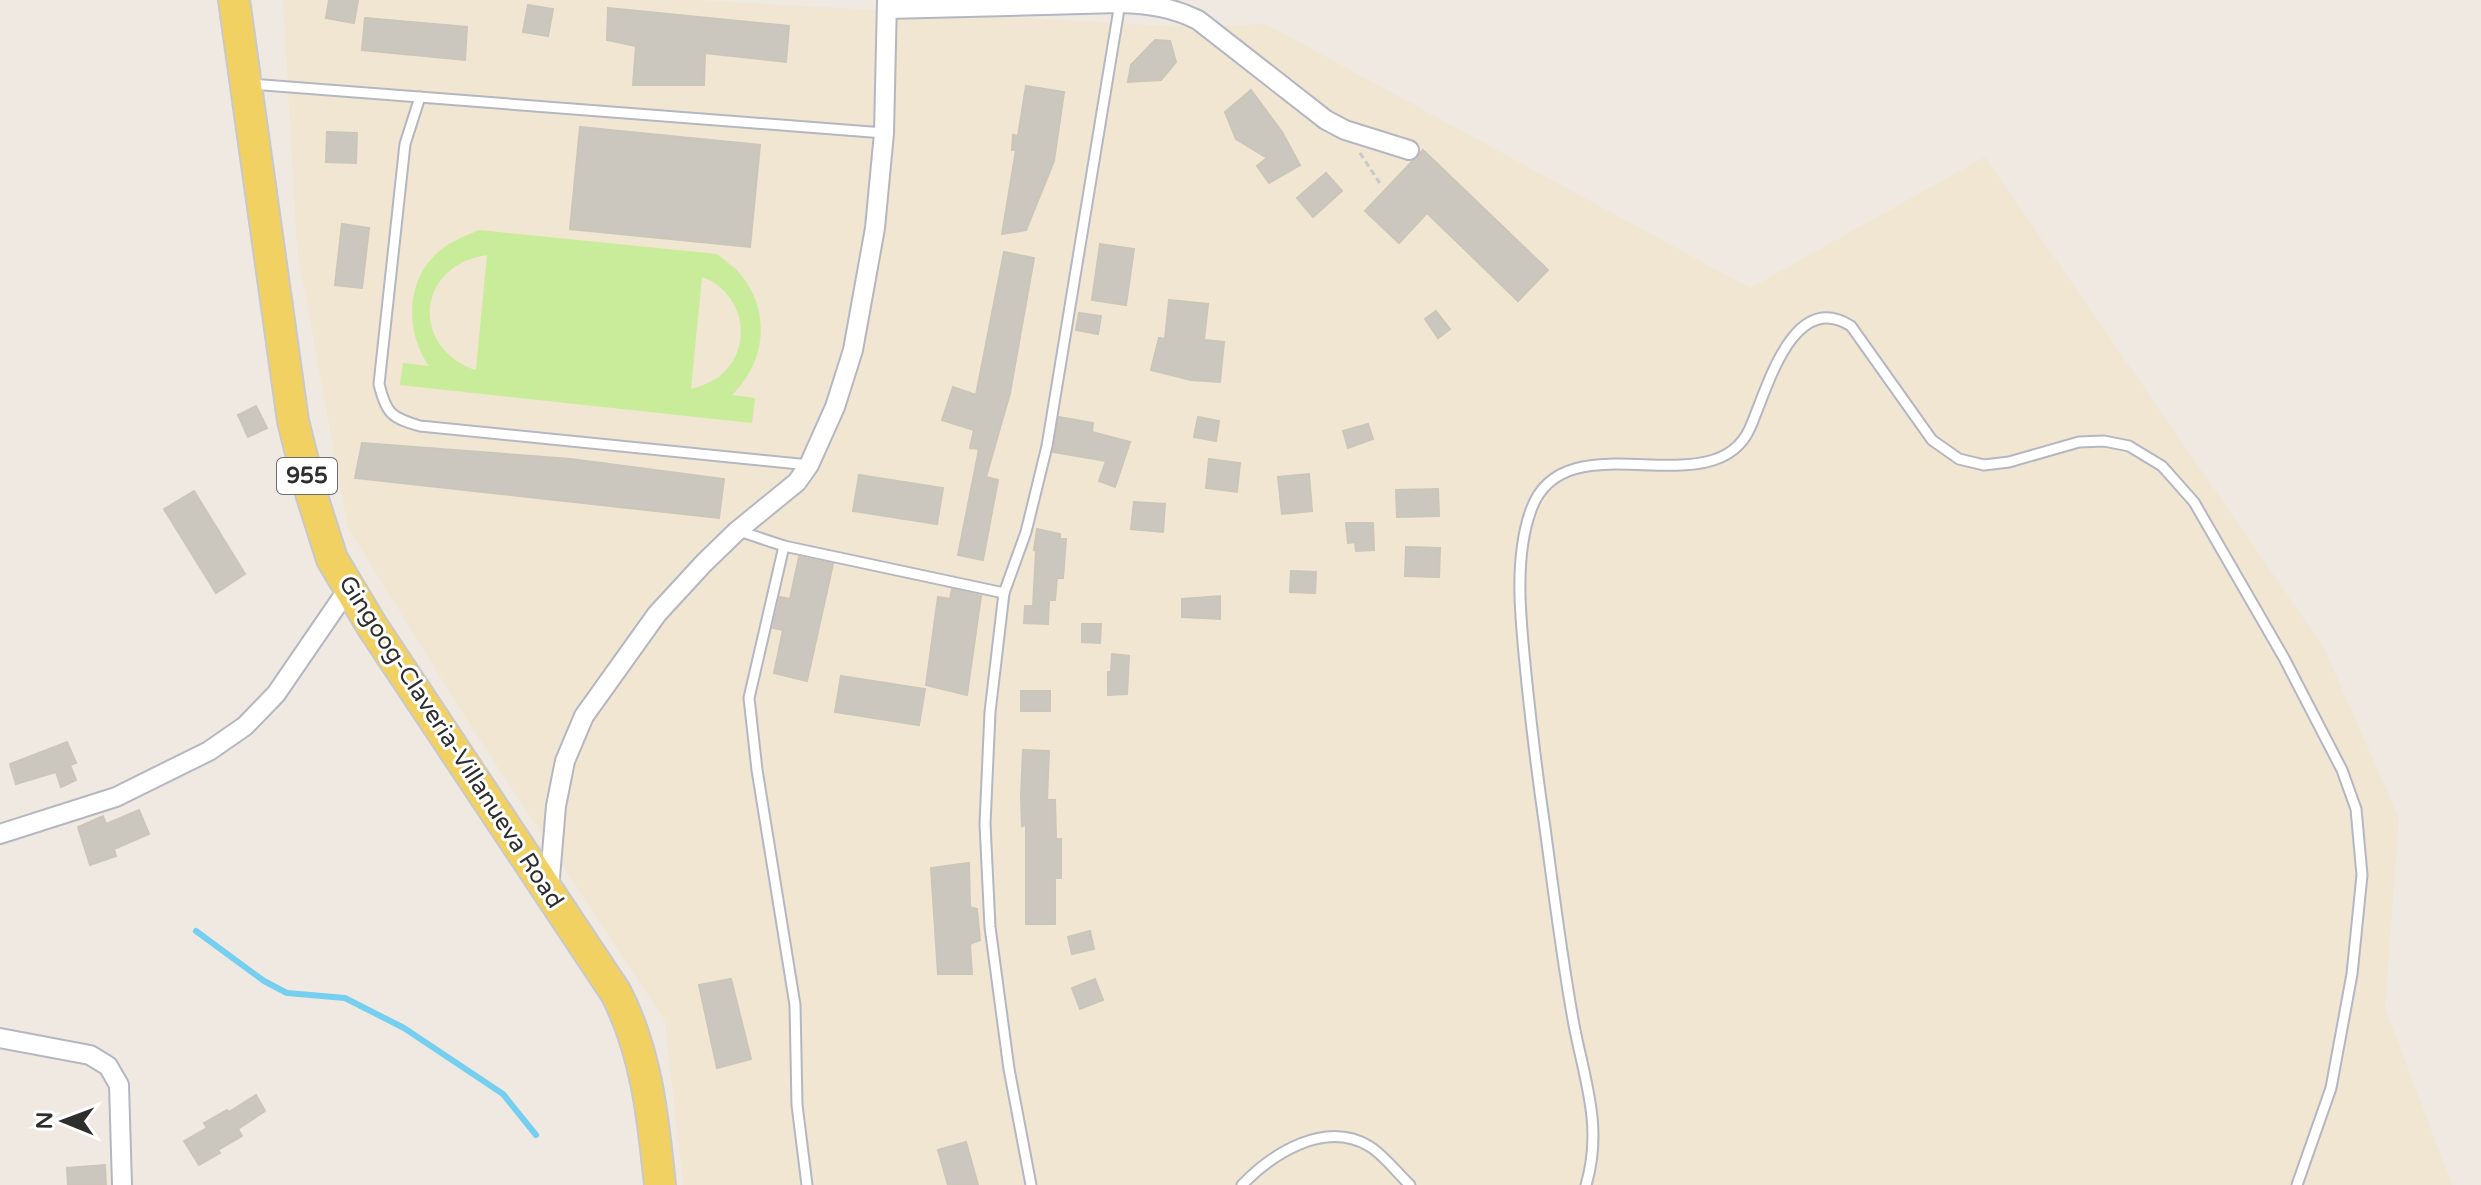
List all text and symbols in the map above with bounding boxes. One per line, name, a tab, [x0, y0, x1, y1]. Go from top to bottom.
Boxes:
road number: 955	[277, 458, 337, 494]
street label: Gingoog-Claveria-Villanueva Road	[332, 570, 570, 914]
north arrow	[24, 1081, 104, 1161]
text: N	[32, 1112, 58, 1130]

